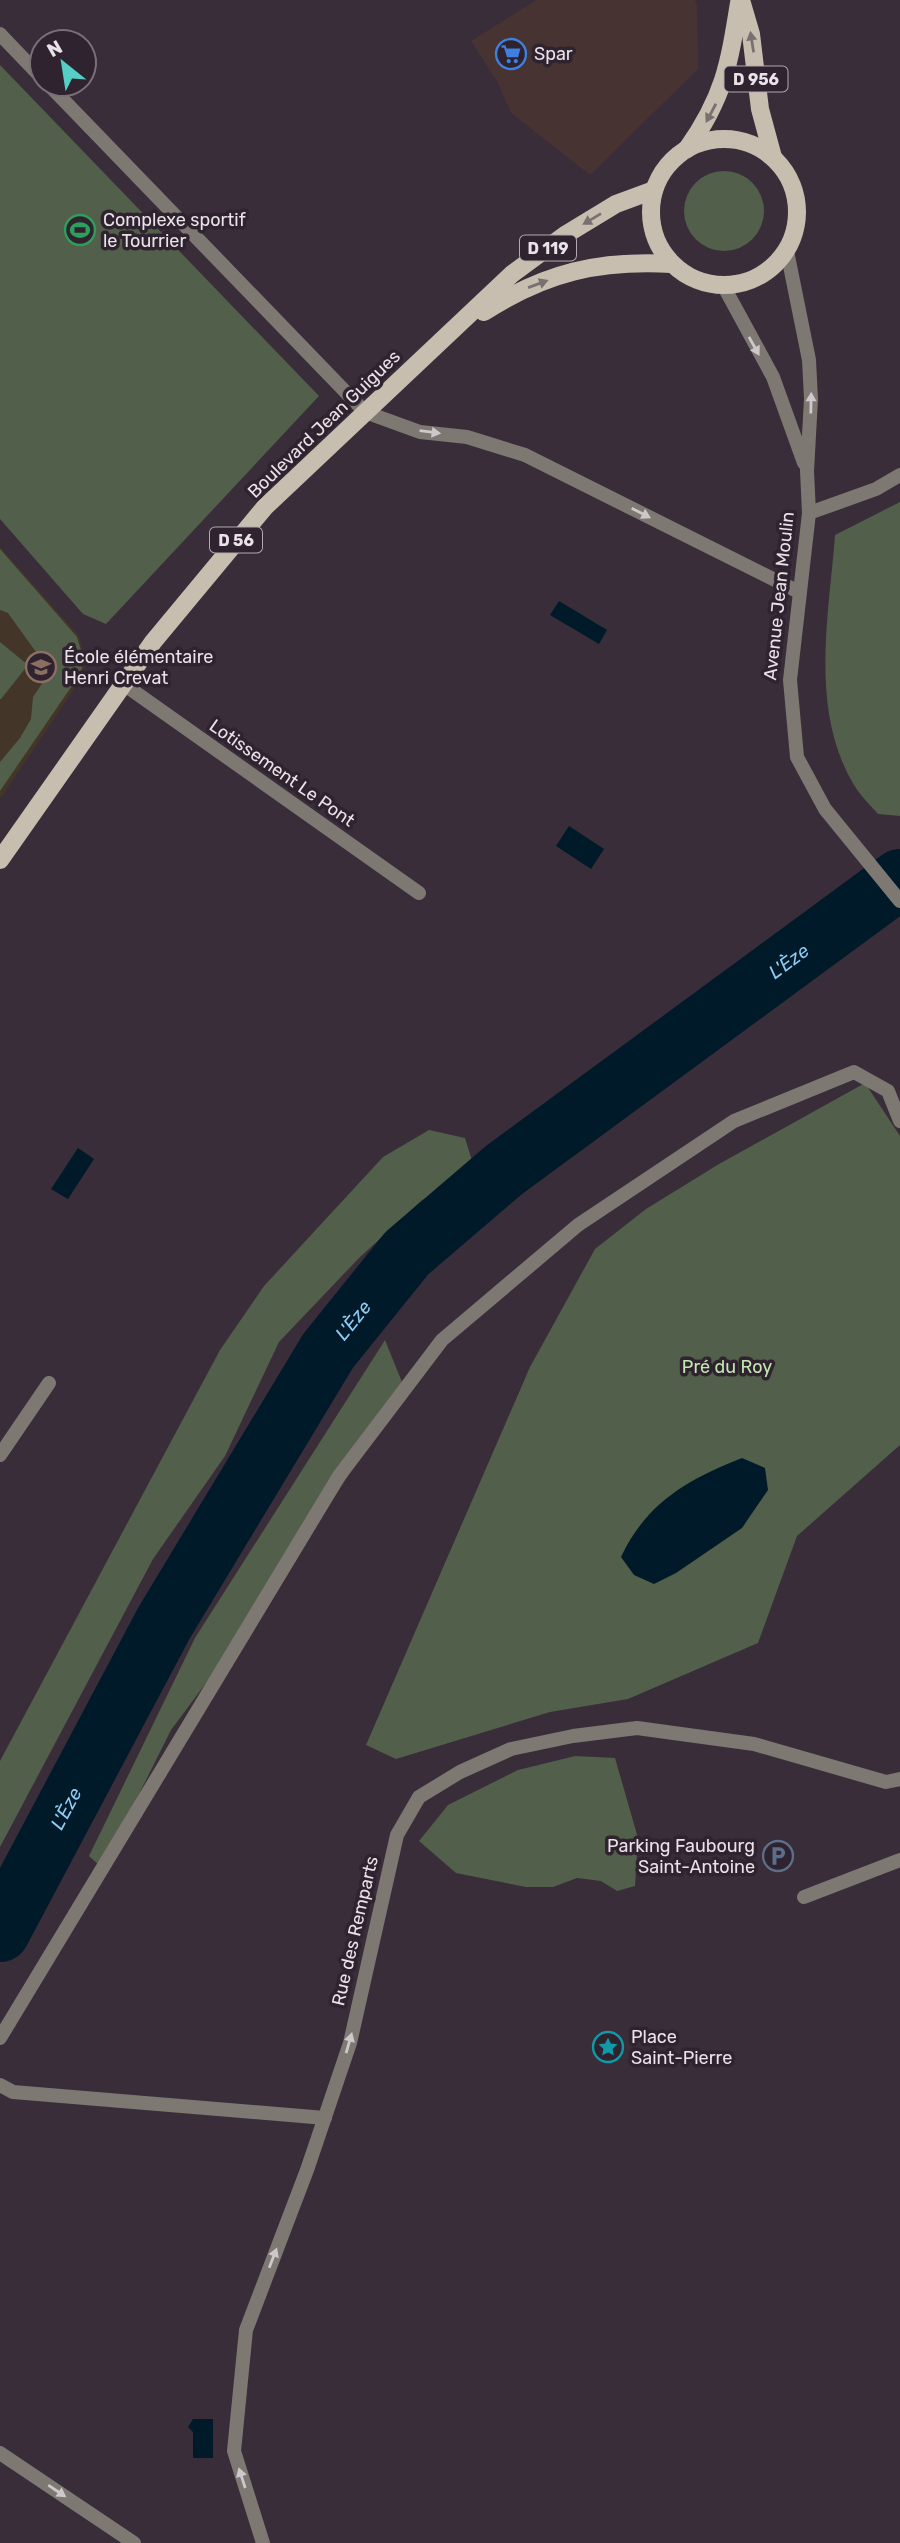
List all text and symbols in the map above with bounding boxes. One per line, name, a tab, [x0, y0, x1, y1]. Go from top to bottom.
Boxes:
north arrow	[28, 28, 98, 98]
one-way arrow	[746, 31, 757, 53]
text: N	[43, 35, 66, 62]
supermarket icon: Spar	[494, 37, 528, 71]
place label: Spar	[534, 43, 573, 65]
road number: D 956	[724, 66, 788, 92]
one-way arrow	[705, 103, 716, 123]
place label: Complexe sportif le Tourrier	[103, 209, 246, 252]
one-way arrow	[583, 212, 602, 225]
sports icon: Complexe sportif le Tourrier	[63, 213, 97, 247]
road number: D 119	[520, 236, 576, 260]
one-way arrow	[528, 278, 549, 289]
one-way arrow	[748, 336, 760, 356]
street label: Boulevard Jean Guigues	[243, 345, 405, 503]
one-way arrow	[805, 392, 816, 414]
one-way arrow	[419, 427, 441, 438]
one-way arrow	[631, 507, 651, 518]
street label: Avenue Jean Moulin	[759, 511, 799, 681]
road number: D 56	[210, 527, 262, 552]
place label: École élémentaire Henri Crevat	[64, 646, 213, 689]
school or university icon: École élémentaire Henri Crevat	[24, 650, 58, 684]
street label: Lotissement Le Pont	[205, 715, 359, 831]
water label: L'Èze	[764, 939, 814, 984]
water label: L'Èze	[330, 1296, 376, 1345]
park label: Pré du Roy	[682, 1356, 772, 1378]
water label: L'Èze	[46, 1783, 87, 1834]
place label: Parking Faubourg Saint-Antoine	[607, 1835, 755, 1878]
parking icon: Parking Faubourg Saint-Antoine	[761, 1839, 795, 1873]
street label: Rue des Remparts	[327, 1854, 383, 2008]
place label: Place Saint-Pierre	[631, 2026, 732, 2069]
place icon: Place Saint-Pierre	[591, 2030, 625, 2064]
one-way arrow	[345, 2032, 355, 2053]
one-way arrow	[268, 2247, 279, 2268]
one-way arrow	[237, 2467, 247, 2488]
one-way arrow	[47, 2485, 67, 2498]

